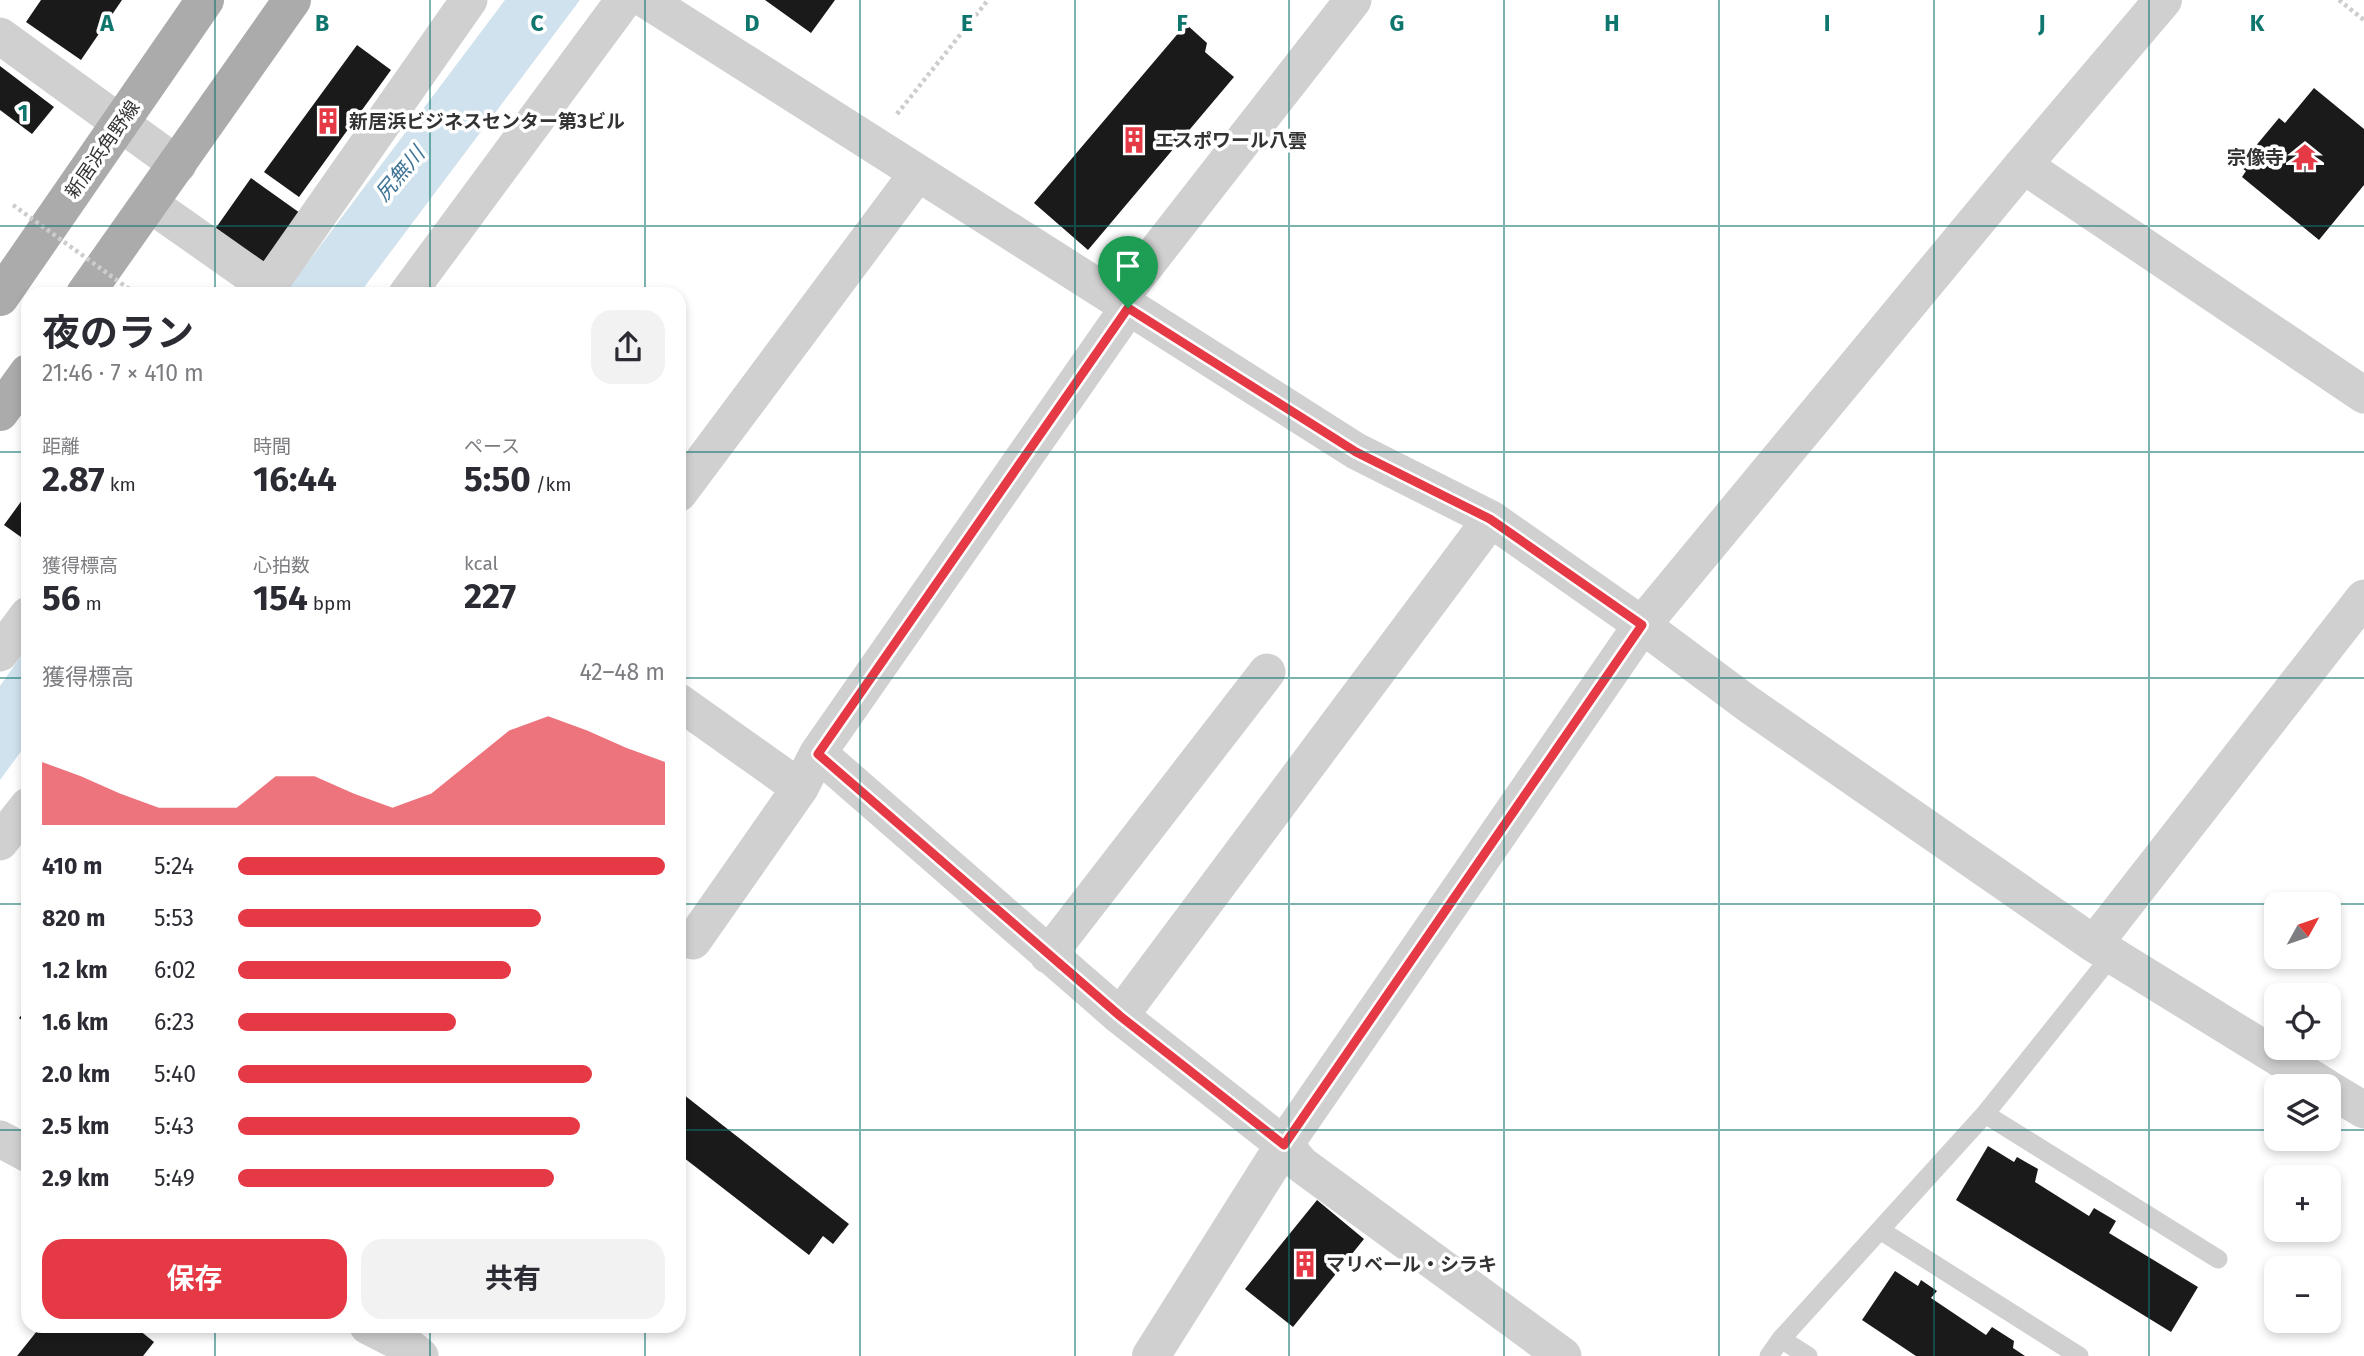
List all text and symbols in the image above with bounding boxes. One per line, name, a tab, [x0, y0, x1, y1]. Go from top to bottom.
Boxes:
text: A	[99, 9, 114, 37]
text: B	[315, 9, 329, 37]
text: C	[530, 9, 544, 37]
text: D	[745, 9, 760, 37]
text: E	[961, 9, 973, 37]
text: F	[1176, 9, 1188, 37]
text: G	[1390, 9, 1404, 37]
text: H	[1604, 9, 1620, 37]
text: I	[1824, 9, 1830, 37]
text: J	[2037, 9, 2046, 37]
text: K	[2250, 9, 2265, 37]
street label: 新居浜角野線	[60, 96, 145, 203]
text: 1	[18, 99, 28, 127]
building icon: 新居浜ビジネスセンター第3ビル	[313, 106, 343, 136]
place label: 新居浜ビジネスセンター第3ビル	[349, 110, 625, 133]
building icon: エスポワール八雲	[1119, 125, 1149, 155]
place label: エスポワール八雲	[1155, 129, 1307, 152]
water label: 尻無川	[370, 140, 431, 206]
temple icon: 宗像寺	[2290, 142, 2320, 172]
place label: 宗像寺	[2227, 146, 2284, 169]
pin	[1098, 236, 1158, 308]
icon: arrive	[1109, 247, 1147, 285]
text: 夜のラン	[42, 310, 194, 356]
button: share	[591, 310, 665, 384]
text: 21:46 · 7 × 410 m	[42, 359, 204, 387]
text: 距離	[42, 435, 80, 458]
text: 時間	[253, 435, 291, 458]
text: ペース	[464, 435, 520, 458]
text: 2.87	[42, 458, 105, 500]
text: 16:44	[253, 458, 337, 500]
text: 5:50	[464, 458, 531, 500]
text: km	[105, 473, 136, 496]
text: /km	[531, 473, 572, 496]
text: kcal	[464, 552, 498, 575]
text: 獲得標高	[42, 554, 118, 577]
text: 心拍数	[253, 554, 310, 577]
text: 227	[464, 575, 516, 617]
text: 56	[42, 577, 81, 619]
text: 154	[253, 577, 308, 619]
text: m	[81, 592, 102, 615]
text: bpm	[308, 592, 352, 615]
text: 42–48 m	[579, 658, 665, 686]
text: 獲得標高	[42, 663, 134, 691]
text: 410 m	[42, 852, 102, 880]
text: 5:24	[154, 852, 194, 880]
north arrow	[2264, 892, 2342, 970]
map controls	[2264, 892, 2341, 1333]
text: 820 m	[42, 904, 105, 932]
text: 5:53	[154, 904, 194, 932]
text: 1.2 km	[42, 956, 108, 984]
text: 6:02	[154, 956, 196, 984]
button: locate	[2264, 983, 2341, 1060]
text: 1.6 km	[42, 1008, 109, 1036]
text: 6:23	[154, 1008, 195, 1036]
text: 2.0 km	[42, 1060, 110, 1088]
text: 5:40	[154, 1060, 196, 1088]
button: layers	[2264, 1074, 2341, 1151]
text: 2.5 km	[42, 1112, 110, 1140]
text: 5:43	[154, 1112, 194, 1140]
text: 2.9 km	[42, 1164, 109, 1192]
text: 5:49	[154, 1164, 195, 1192]
button: +	[2264, 1165, 2341, 1242]
button: 保存	[42, 1239, 347, 1319]
button: 共有	[361, 1239, 665, 1319]
building icon: マリベール・シラキ	[1290, 1249, 1320, 1279]
place label: マリベール・シラキ	[1326, 1253, 1497, 1276]
button: −	[2264, 1256, 2341, 1333]

